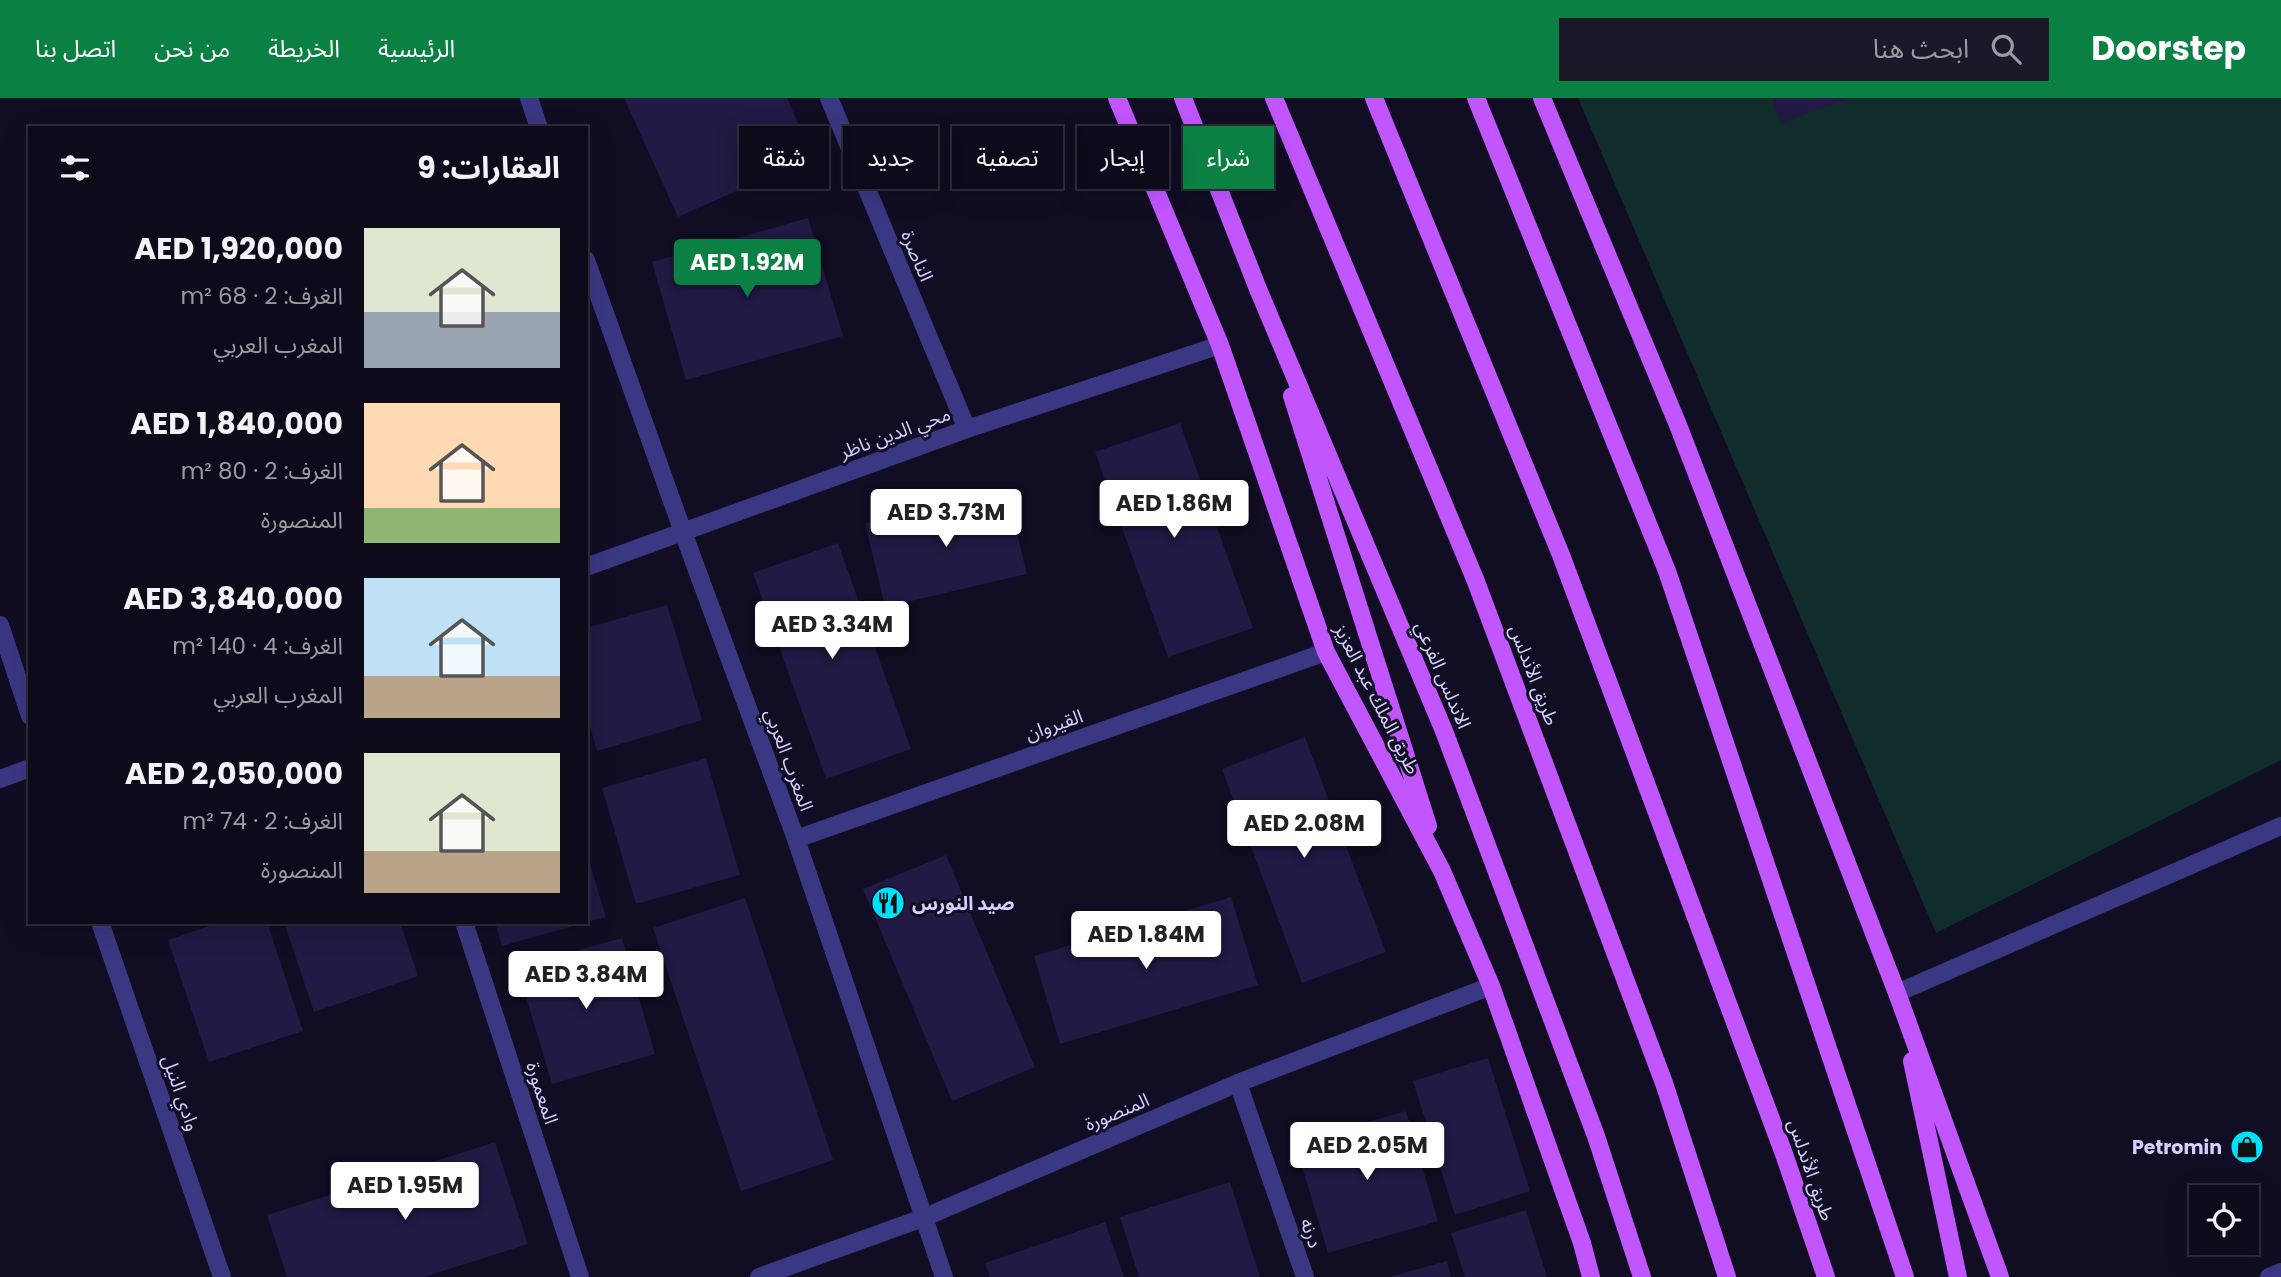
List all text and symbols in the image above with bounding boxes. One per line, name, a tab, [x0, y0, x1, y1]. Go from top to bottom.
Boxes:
search box	[1559, 18, 2049, 81]
text: Doorstep	[2091, 25, 2246, 72]
icon: search	[1987, 30, 2025, 68]
text: ابحث هنا	[1873, 31, 1969, 67]
text: اتصل بنا	[35, 32, 116, 65]
text: من نحن	[154, 32, 230, 65]
text: الخريطة	[268, 32, 340, 65]
text: الرئيسية	[378, 32, 455, 65]
chip: شقة	[739, 126, 829, 189]
chip: جديد	[843, 126, 938, 189]
chip: تصفية	[952, 126, 1063, 189]
chip: إيجار	[1077, 126, 1169, 189]
chip: شراء	[1183, 126, 1274, 189]
text: العقارات: 9	[417, 146, 560, 189]
icon: filters	[56, 149, 94, 187]
street label: الناصرة	[894, 226, 940, 286]
text: AED 1,920,000	[134, 227, 343, 270]
pin: AED 1.92M	[667, 240, 827, 299]
text: AED 1.92M	[690, 246, 804, 278]
icon: home	[420, 256, 504, 340]
text: الغرف: 2 · 68 m²	[181, 280, 343, 312]
text: المغرب العربي	[213, 329, 343, 361]
street label: محي الدين ناظر	[835, 400, 955, 467]
text: AED 1,840,000	[130, 402, 343, 445]
icon: home	[420, 431, 504, 515]
text: الغرف: 2 · 80 m²	[181, 455, 343, 487]
pin: AED 1.86M	[1094, 480, 1254, 540]
text: AED 1.86M	[1116, 487, 1232, 519]
pin: AED 3.73M	[866, 490, 1026, 549]
text: AED 3.73M	[887, 496, 1005, 528]
text: المنصورة	[261, 504, 343, 536]
text: AED 3,840,000	[123, 577, 343, 620]
pin: AED 3.34M	[752, 602, 912, 661]
icon: home	[420, 606, 504, 690]
text: AED 3.34M	[771, 608, 893, 640]
street label: الاندلس الفرعي	[1407, 617, 1478, 733]
street label: طريق الملك عبد العزيز	[1327, 618, 1427, 779]
street label: طريق الأندلس	[1502, 621, 1566, 729]
text: الغرف: 4 · 140 m²	[172, 630, 343, 662]
text: المغرب العربي	[213, 679, 343, 711]
street label: القيروان	[1021, 703, 1087, 747]
street label: المغرب العربي	[757, 705, 820, 815]
text: AED 2,050,000	[125, 752, 343, 795]
icon: home	[420, 781, 504, 865]
pin: AED 2.08M	[1224, 800, 1384, 860]
text: الغرف: 2 · 74 m²	[183, 805, 343, 837]
text: AED 2.08M	[1243, 807, 1365, 839]
text: المنصورة	[261, 854, 343, 886]
restaurant icon: صيد النورس	[869, 884, 907, 922]
place label: صيد النورس	[912, 890, 1014, 917]
pin: AED 1.84M	[1066, 912, 1226, 971]
text: AED 1.84M	[1087, 918, 1205, 950]
pin: AED 3.84M	[506, 951, 666, 1011]
text: AED 3.84M	[525, 958, 647, 990]
street label: وادي النيل	[154, 1051, 207, 1135]
street label: المعمورة	[519, 1058, 565, 1128]
street label: المنصورة	[1080, 1086, 1154, 1138]
street label: طريق الأندلس	[1781, 1116, 1841, 1225]
pin: AED 2.05M	[1287, 1122, 1447, 1182]
shop icon: Petromin	[2228, 1128, 2266, 1166]
text: AED 2.05M	[1306, 1129, 1428, 1161]
place label: Petromin	[2132, 1134, 2222, 1161]
pin: AED 1.95M	[325, 1162, 485, 1222]
text: AED 1.95M	[347, 1169, 463, 1201]
map controls	[2189, 1185, 2259, 1255]
button: locate	[2189, 1185, 2259, 1255]
street label: درنه	[1293, 1215, 1329, 1251]

